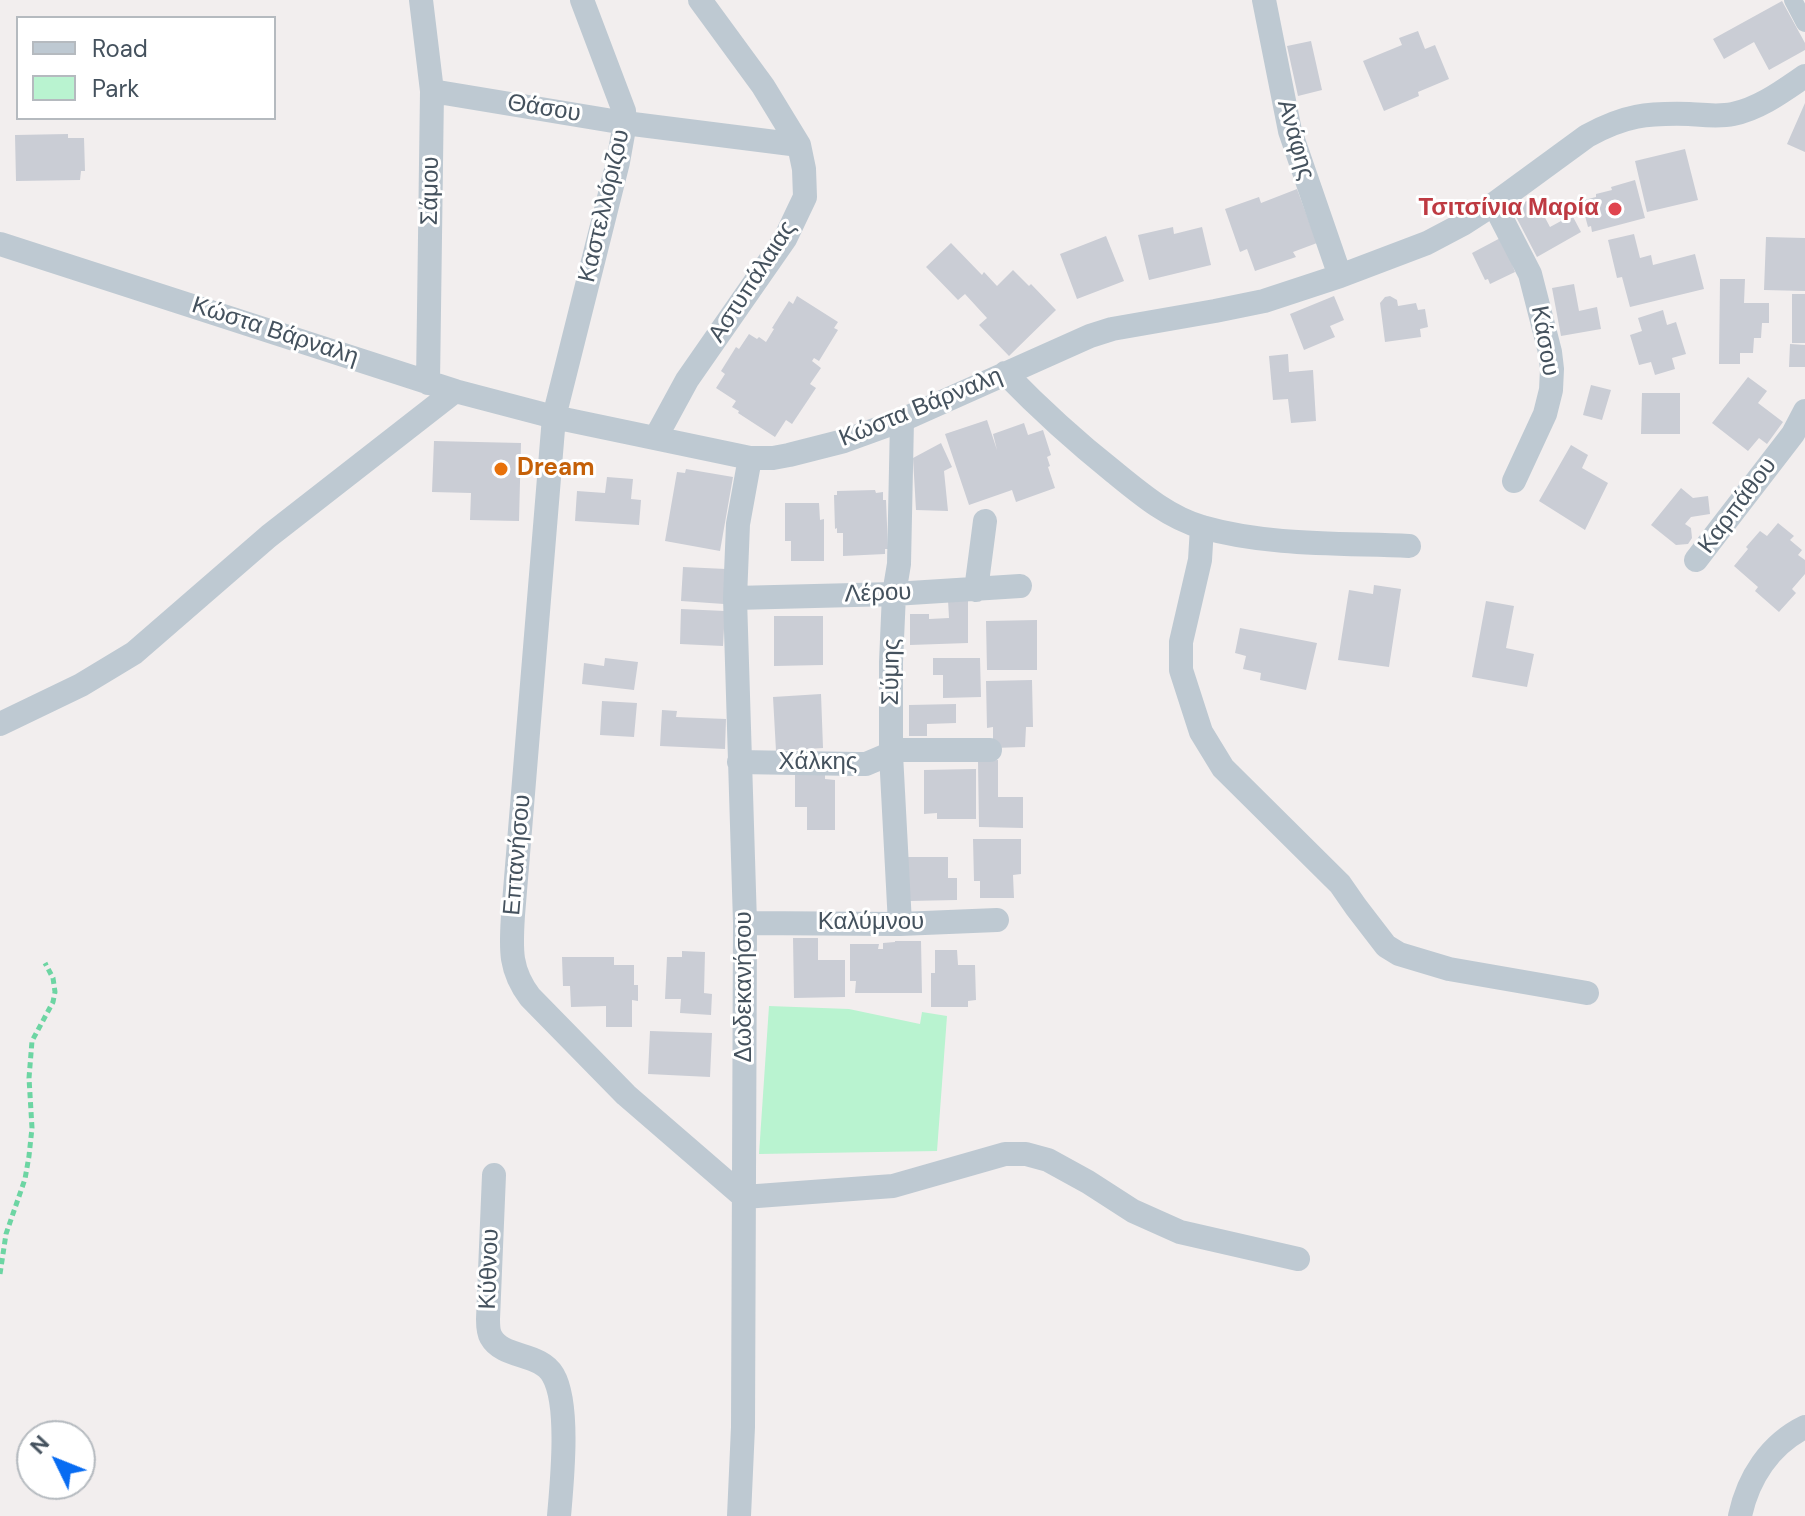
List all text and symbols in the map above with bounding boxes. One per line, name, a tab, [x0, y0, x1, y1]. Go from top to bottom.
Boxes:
legend	[16, 16, 276, 120]
text: Road	[92, 33, 148, 64]
text: Park	[92, 73, 139, 104]
street label: Θάσου	[505, 89, 583, 129]
street label: Ανάφης	[1270, 97, 1320, 183]
street label: Καστελλόριζου	[573, 127, 637, 285]
street label: Σάμου	[416, 156, 446, 226]
place label: Τσιτσίνια Μαρία	[1418, 195, 1599, 223]
marker: Τσιτσίνια Μαρία	[1606, 200, 1624, 218]
street label: Αστυπάλαιας	[703, 216, 803, 348]
street label: Κώστα Βάρναλη	[188, 292, 362, 372]
street label: Κάσου	[1524, 304, 1564, 378]
street label: Κώστα Βάρναλη	[835, 362, 1007, 454]
street label: Καρπάθου	[1693, 452, 1783, 560]
place label: Dream	[517, 455, 595, 483]
marker: Dream	[492, 460, 510, 478]
street label: Λέρου	[844, 578, 912, 610]
street label: Σύμης	[877, 638, 907, 706]
street label: Χάλκης	[779, 749, 857, 777]
street label: Επτανήσου	[498, 793, 538, 917]
street label: Καλύμνου	[818, 909, 924, 937]
street label: Δωδεκανήσου	[731, 911, 759, 1063]
street label: Κύθνου	[474, 1228, 506, 1310]
north arrow	[16, 1420, 96, 1500]
text: N	[23, 1429, 56, 1460]

